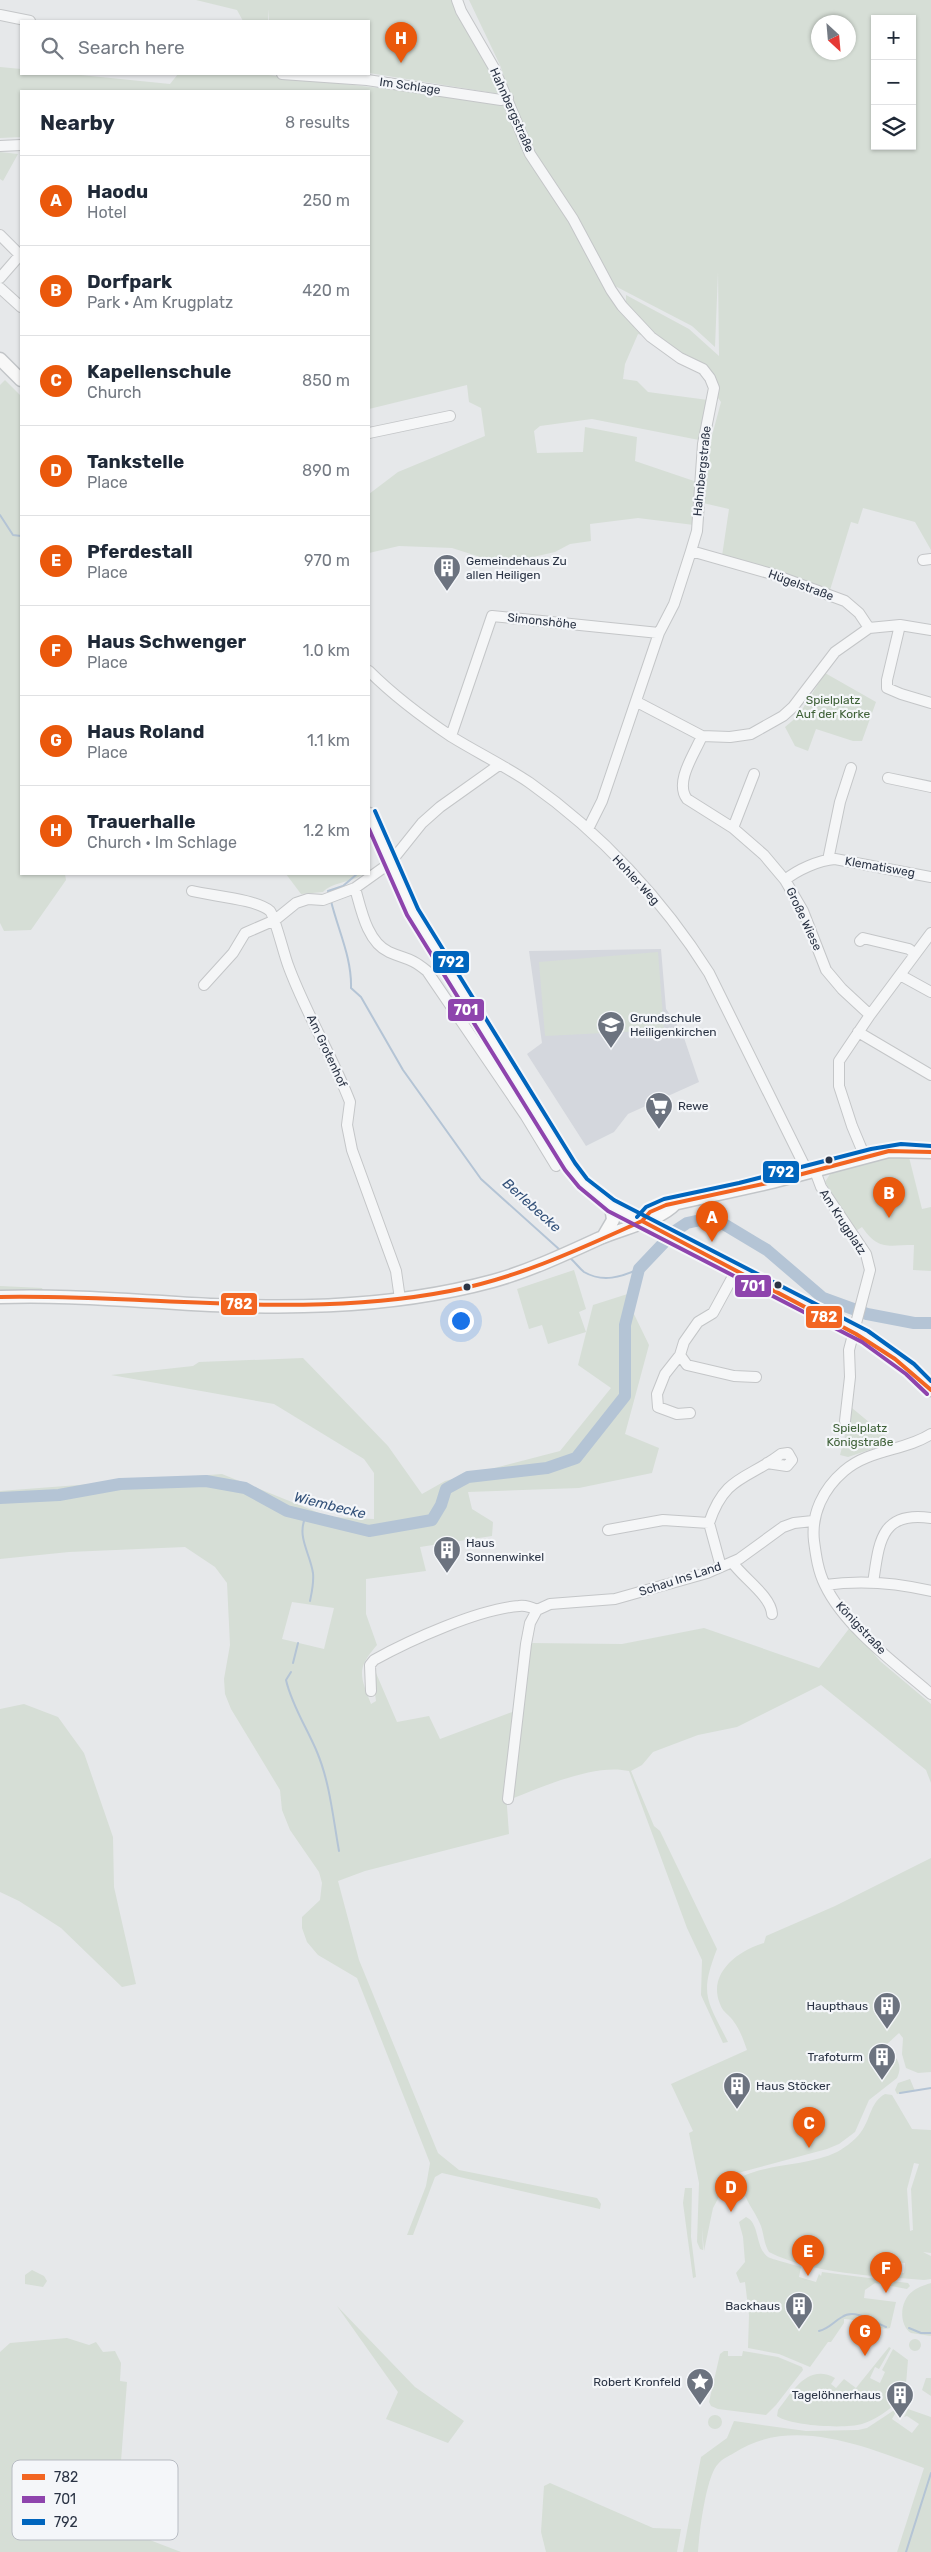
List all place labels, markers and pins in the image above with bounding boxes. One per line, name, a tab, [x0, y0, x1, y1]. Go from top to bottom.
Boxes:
pin: H	[385, 22, 417, 63]
building icon: Gemeindehaus Zu allen Heiligen	[432, 553, 462, 592]
place label: Gemeindehaus Zu allen Heiligen	[466, 554, 567, 582]
school or university icon: Grundschule Heiligenkirchen	[596, 1010, 626, 1049]
place label: Grundschule Heiligenkirchen	[630, 1011, 717, 1039]
supermarket icon: Rewe	[644, 1091, 674, 1130]
place label: Rewe	[678, 1099, 709, 1113]
unlabelled marker	[824, 1155, 834, 1165]
pin: B	[873, 1177, 905, 1218]
pin: A	[696, 1201, 728, 1242]
unlabelled marker	[773, 1280, 783, 1290]
unlabelled marker	[462, 1282, 472, 1292]
building icon: Haus Sonnenwinkel	[432, 1535, 462, 1574]
place label: Haus Sonnenwinkel	[466, 1536, 544, 1564]
building icon: Haupthaus	[872, 1991, 902, 2030]
place label: Haupthaus	[807, 1999, 868, 2013]
building icon: Trafoturm	[867, 2042, 897, 2081]
place label: Trafoturm	[808, 2050, 863, 2064]
building icon: Haus Stöcker	[722, 2071, 752, 2110]
place label: Haus Stöcker	[756, 2079, 831, 2093]
pin: C	[793, 2107, 825, 2148]
pin: D	[715, 2171, 747, 2212]
pin: E	[792, 2235, 824, 2276]
pin: F	[870, 2252, 902, 2293]
building icon: Backhaus	[784, 2291, 814, 2330]
place label: Backhaus	[725, 2299, 780, 2313]
pin: G	[849, 2315, 881, 2356]
place icon: Robert Kronfeld	[685, 2367, 715, 2406]
place label: Robert Kronfeld	[593, 2375, 681, 2389]
building icon: Tagelöhnerhaus	[885, 2380, 915, 2419]
place label: Tagelöhnerhaus	[792, 2388, 881, 2402]

